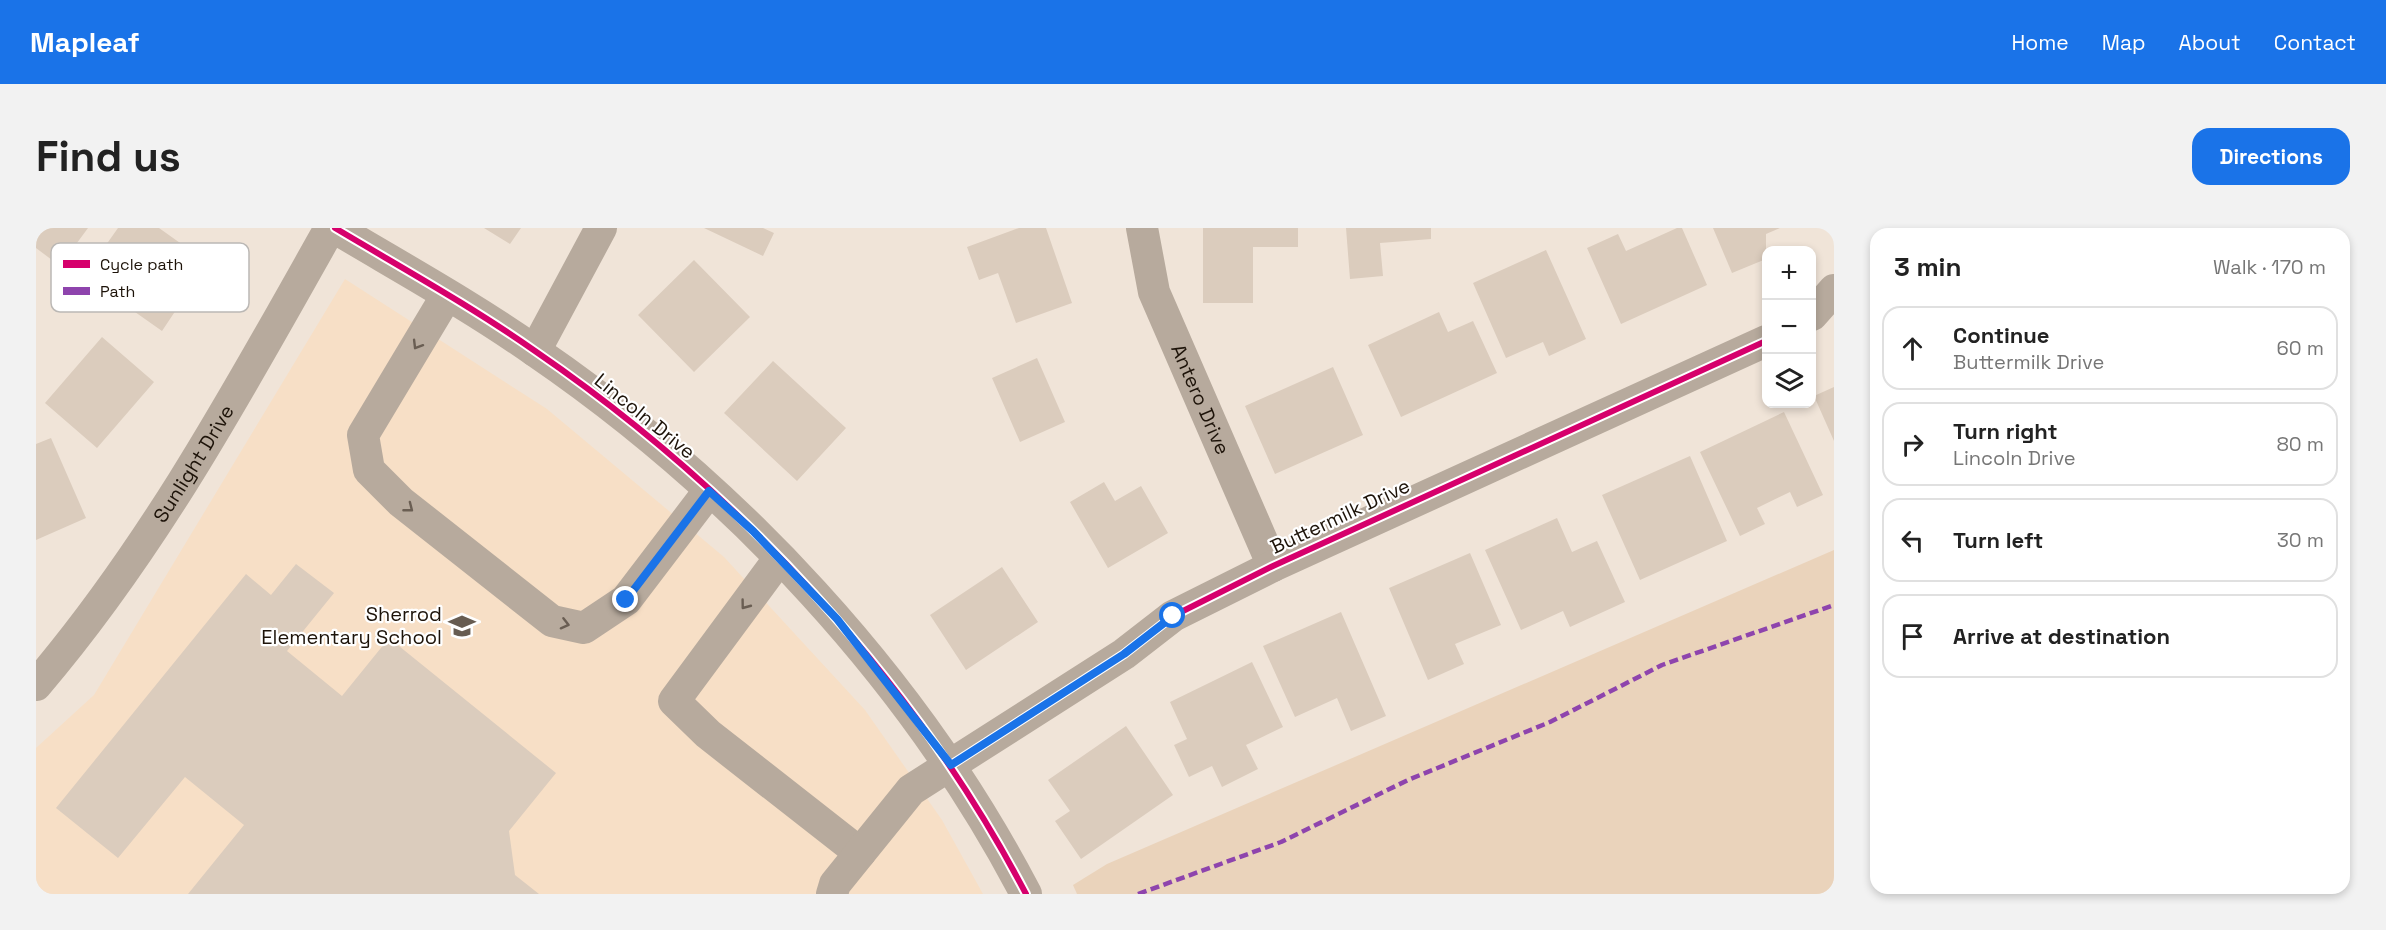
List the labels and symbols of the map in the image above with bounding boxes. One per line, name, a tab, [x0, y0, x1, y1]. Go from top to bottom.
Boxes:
legend	[51, 243, 249, 312]
text: Cycle path	[100, 254, 183, 275]
text: Path	[100, 281, 135, 302]
one-way arrow	[413, 339, 424, 349]
street label: Antero Drive	[1165, 340, 1236, 458]
street label: Lincoln Drive	[589, 367, 701, 465]
street label: Sunlight Drive	[147, 400, 240, 527]
street label: Buttermilk Drive	[1266, 472, 1414, 560]
one-way arrow	[402, 500, 413, 511]
route end	[612, 586, 638, 612]
one-way arrow	[741, 599, 752, 610]
place label: Sherrod Elementary School	[261, 601, 442, 650]
route start	[1159, 602, 1185, 628]
school or university icon: Sherrod Elementary School	[447, 611, 477, 641]
one-way arrow	[559, 616, 569, 629]

